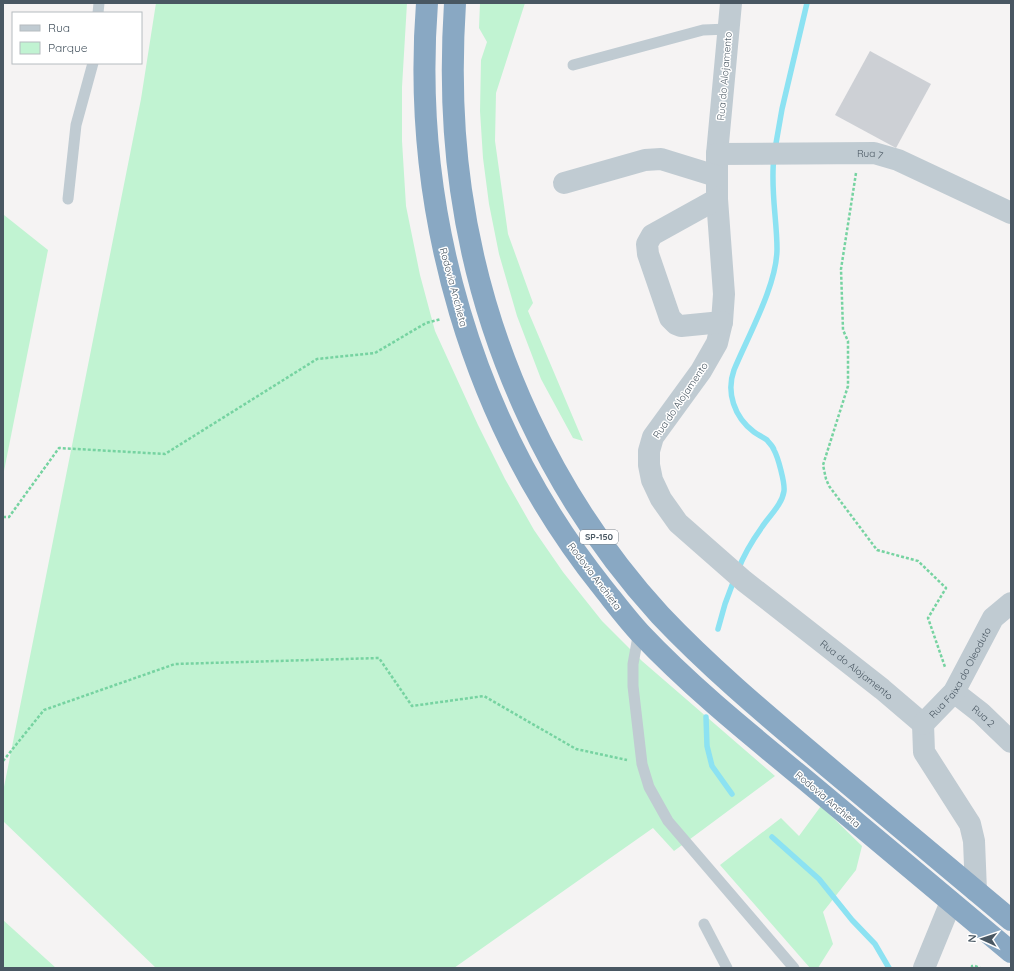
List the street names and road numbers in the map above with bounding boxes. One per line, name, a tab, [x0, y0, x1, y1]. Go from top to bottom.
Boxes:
street label: Rua do Alojamento	[714, 31, 735, 121]
street label: Rua 7	[857, 147, 884, 162]
street label: Rodovia Anchieta	[437, 246, 470, 328]
street label: Rua do Alojamento	[650, 360, 711, 441]
road number: SP-150	[580, 530, 618, 544]
street label: Rodovia Anchieta	[565, 540, 624, 613]
street label: Rua Faixa do Oleoduto	[926, 625, 994, 721]
street label: Rua do Alojamento	[817, 637, 896, 703]
street label: Rua 2	[969, 702, 998, 730]
street label: Rodovia Anchieta	[792, 768, 863, 830]

